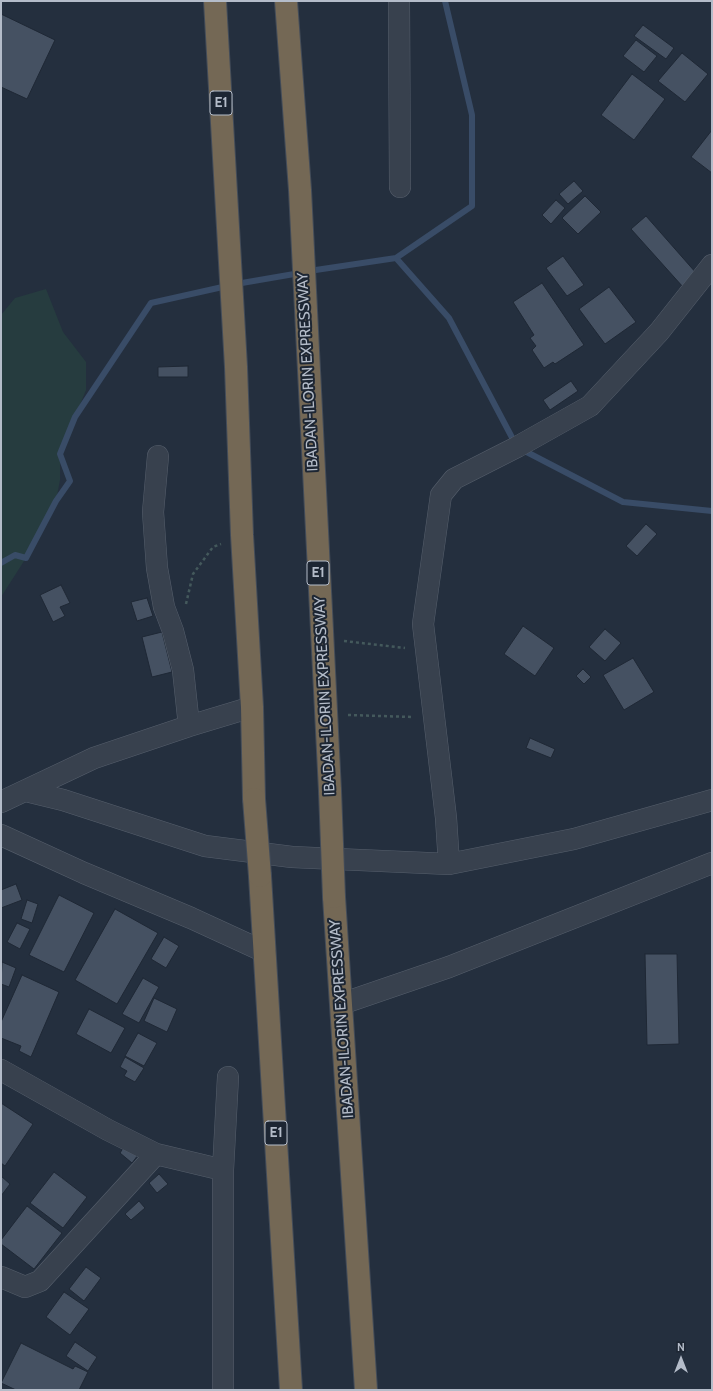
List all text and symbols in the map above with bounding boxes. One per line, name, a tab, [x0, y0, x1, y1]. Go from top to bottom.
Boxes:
road number: E1	[210, 91, 232, 115]
street label: IBADAN-ILORIN EXPRESSWAY	[294, 272, 322, 472]
road number: E1	[307, 561, 329, 585]
street label: IBADAN-ILORIN EXPRESSWAY	[311, 596, 339, 796]
street label: IBADAN-ILORIN EXPRESSWAY	[326, 919, 358, 1119]
road number: E1	[265, 1121, 287, 1145]
north arrow	[661, 1339, 701, 1379]
text: N	[677, 1340, 685, 1354]

